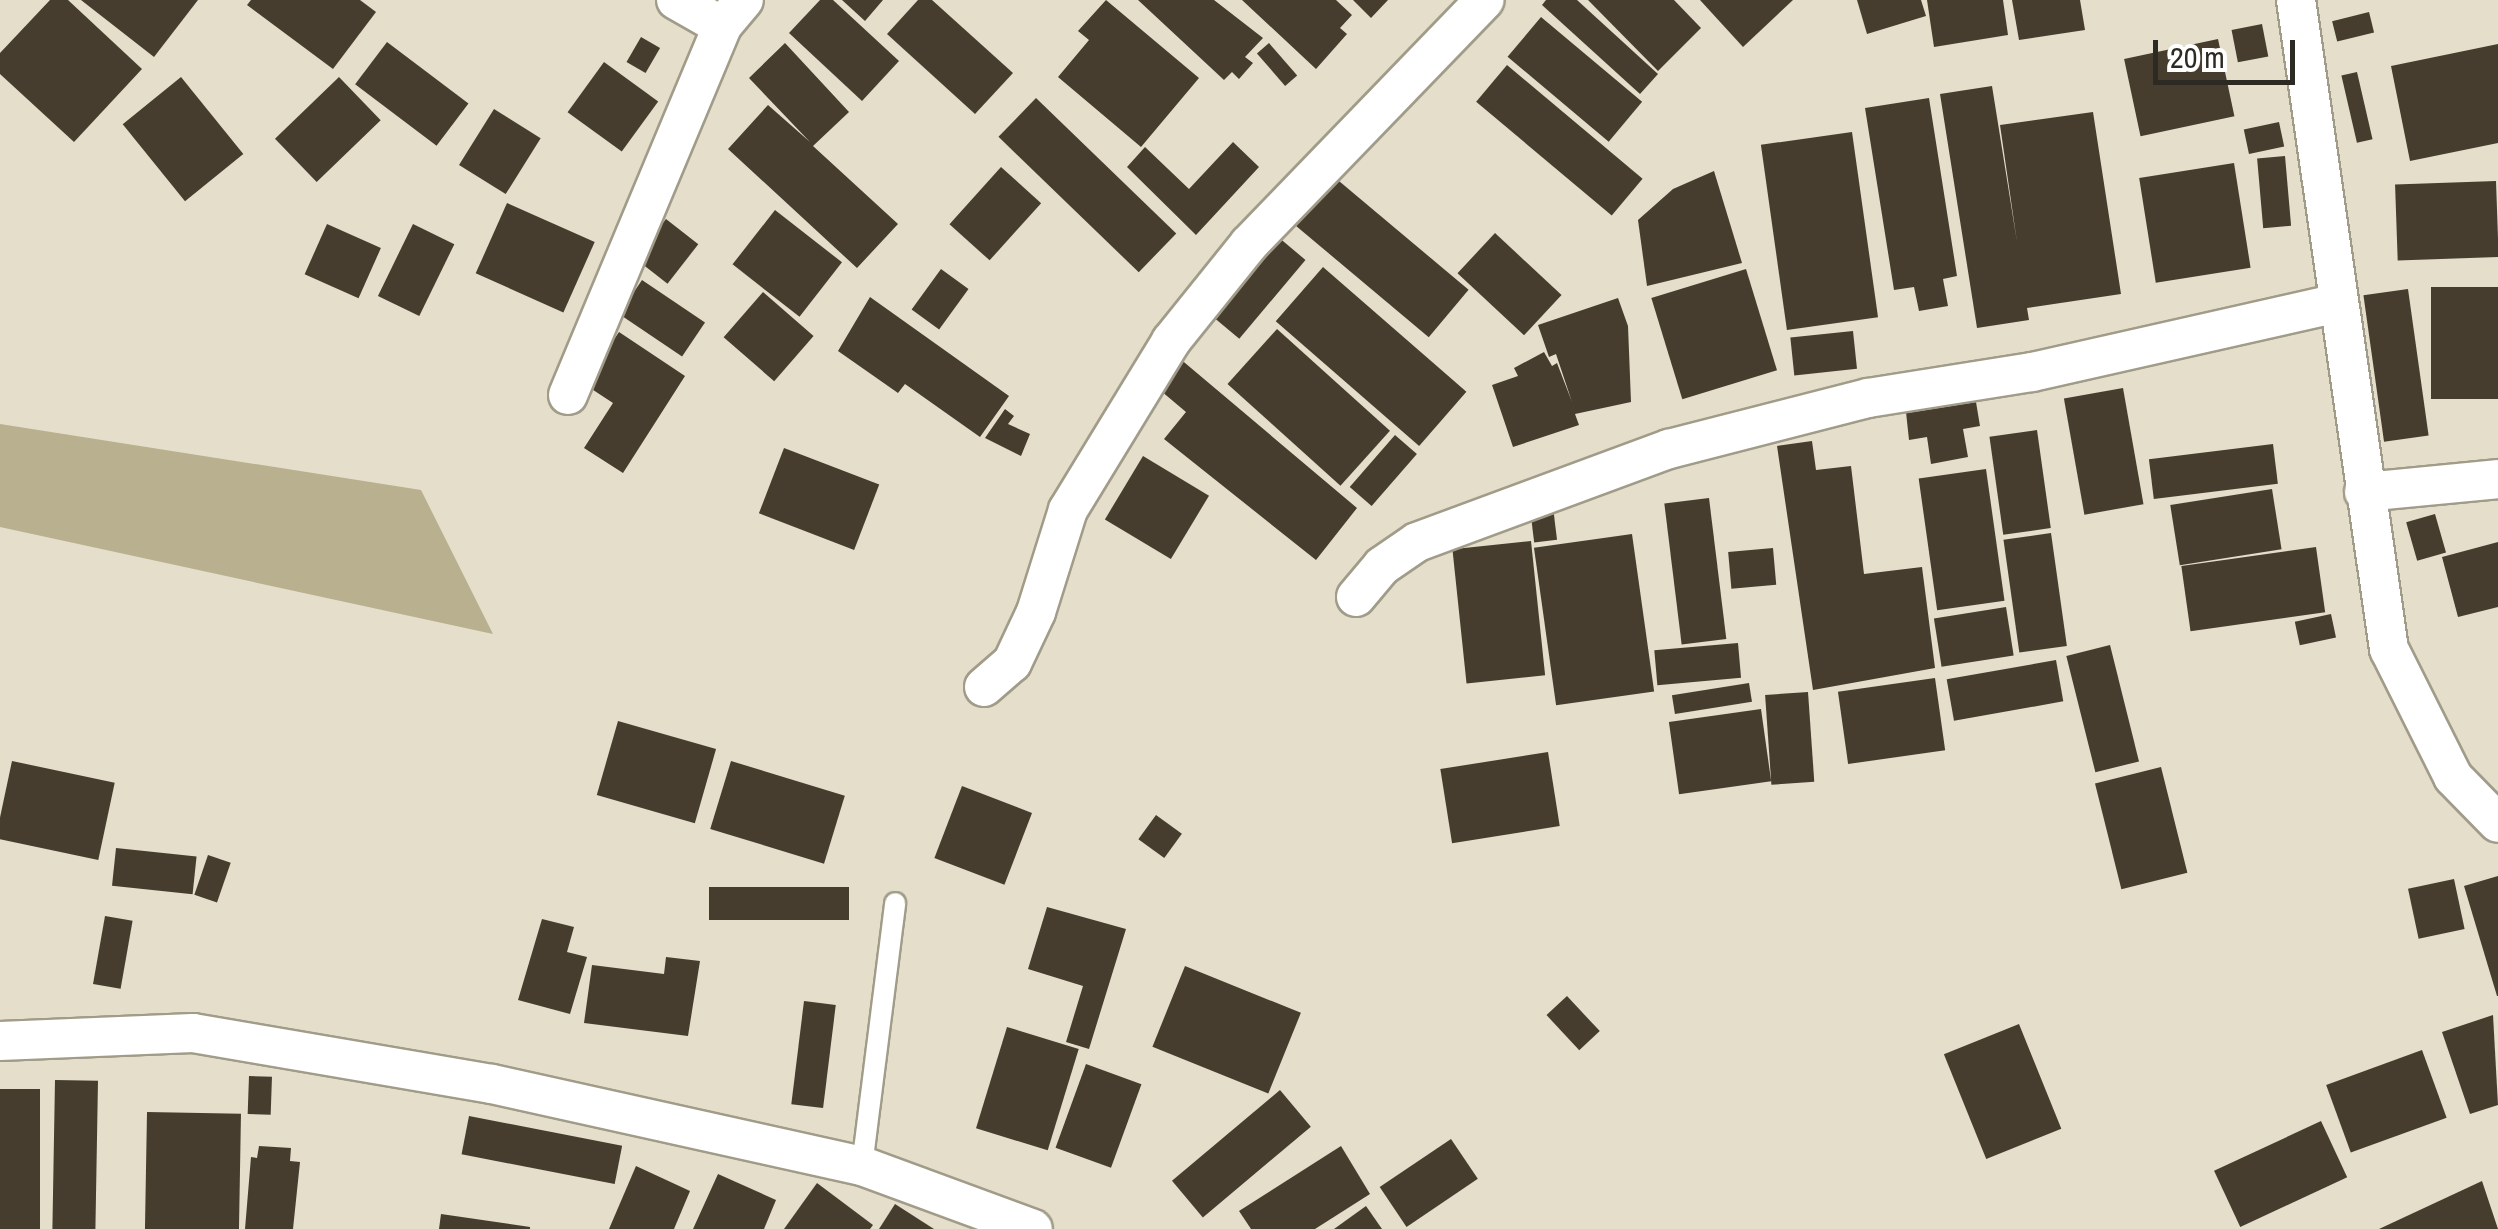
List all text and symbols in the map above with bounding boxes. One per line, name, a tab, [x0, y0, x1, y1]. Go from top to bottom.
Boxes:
scale bar	[2158, 20, 2300, 82]
text: 20 m	[2170, 37, 2225, 77]

